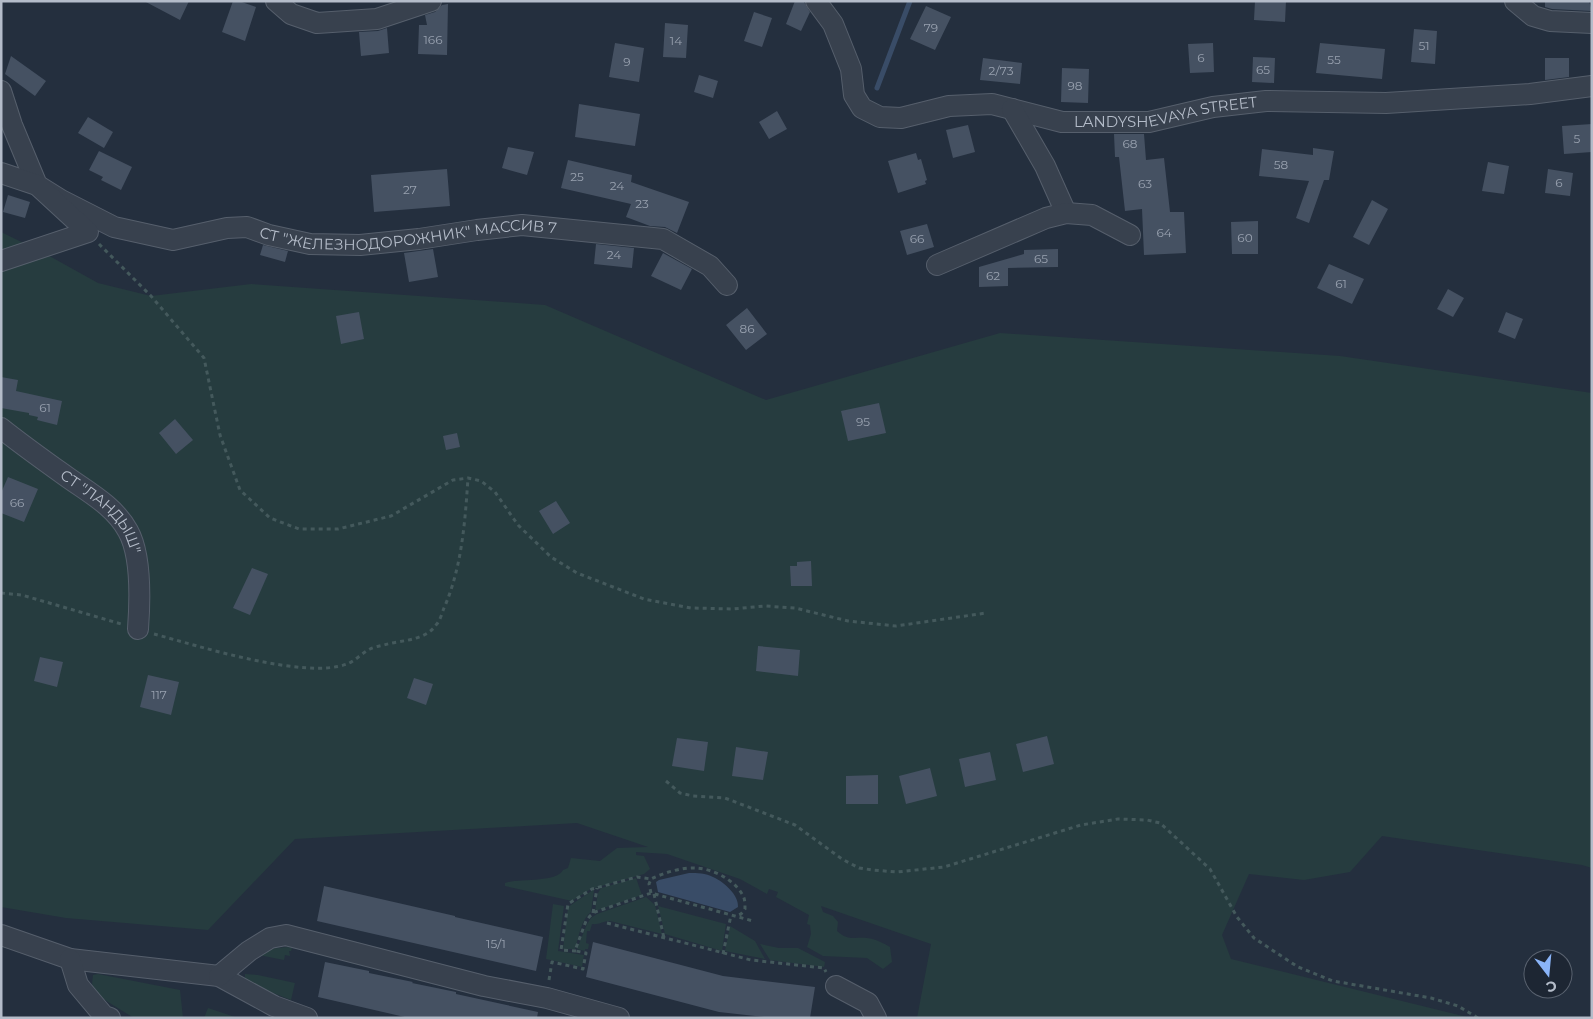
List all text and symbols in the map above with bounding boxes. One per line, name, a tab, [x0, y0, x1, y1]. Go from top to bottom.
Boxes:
house number: 79	[924, 20, 938, 35]
house number: 166	[424, 32, 442, 47]
house number: 14	[670, 33, 682, 48]
house number: 51	[1418, 38, 1430, 53]
house number: 6	[1197, 50, 1205, 65]
house number: 55	[1327, 52, 1341, 67]
house number: 9	[623, 54, 631, 69]
house number: 65	[1256, 62, 1270, 77]
house number: 2/73	[989, 63, 1014, 78]
house number: 98	[1068, 78, 1083, 93]
street label: LANDYSHEVAYA STREET	[1074, 92, 1259, 131]
house number: 5	[1574, 131, 1581, 146]
house number: 68	[1123, 136, 1138, 151]
house number: 58	[1274, 157, 1289, 172]
house number: 25	[570, 169, 584, 184]
house number: 6	[1555, 175, 1563, 190]
house number: 63	[1138, 176, 1152, 191]
house number: 24	[610, 178, 624, 193]
house number: 27	[403, 182, 417, 197]
house number: 23	[635, 196, 649, 211]
street label: СТ "ЖЕЛЕЗНОДОРОЖНИК" МАССИВ 7	[257, 215, 558, 254]
house number: 64	[1156, 225, 1172, 240]
house number: 60	[1237, 230, 1253, 245]
house number: 66	[910, 231, 924, 246]
house number: 24	[607, 247, 621, 262]
house number: 65	[1034, 251, 1048, 266]
house number: 62	[986, 268, 1000, 283]
house number: 61	[1335, 276, 1347, 291]
house number: 86	[740, 321, 754, 336]
house number: 61	[39, 400, 51, 415]
house number: 95	[856, 414, 870, 429]
street label: СТ "ЛАНДЫШ"	[57, 465, 146, 555]
house number: 66	[10, 495, 24, 510]
house number: 117	[151, 687, 167, 702]
house number: 15/1	[486, 936, 506, 951]
north arrow	[1523, 949, 1573, 999]
text: С	[1544, 976, 1559, 997]

